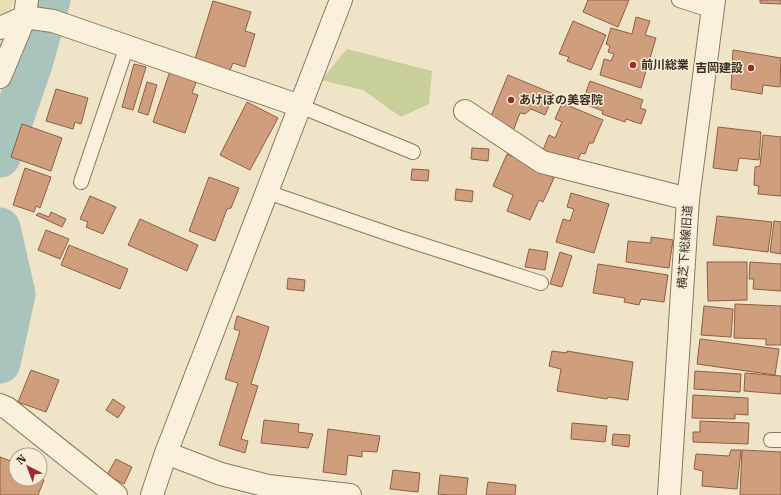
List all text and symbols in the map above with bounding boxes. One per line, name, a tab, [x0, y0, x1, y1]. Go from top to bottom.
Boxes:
place label: 前川総業	[641, 58, 689, 72]
marker: 前川総業	[628, 60, 638, 70]
place label: 吉岡建設	[695, 61, 743, 75]
marker: 吉岡建設	[746, 63, 756, 73]
place label: あけぼの美容院	[519, 93, 603, 107]
marker: あけぼの美容院	[506, 95, 516, 105]
street label: 横芝下総線旧道	[675, 205, 695, 289]
north arrow	[8, 447, 48, 487]
text: N	[14, 452, 30, 468]

